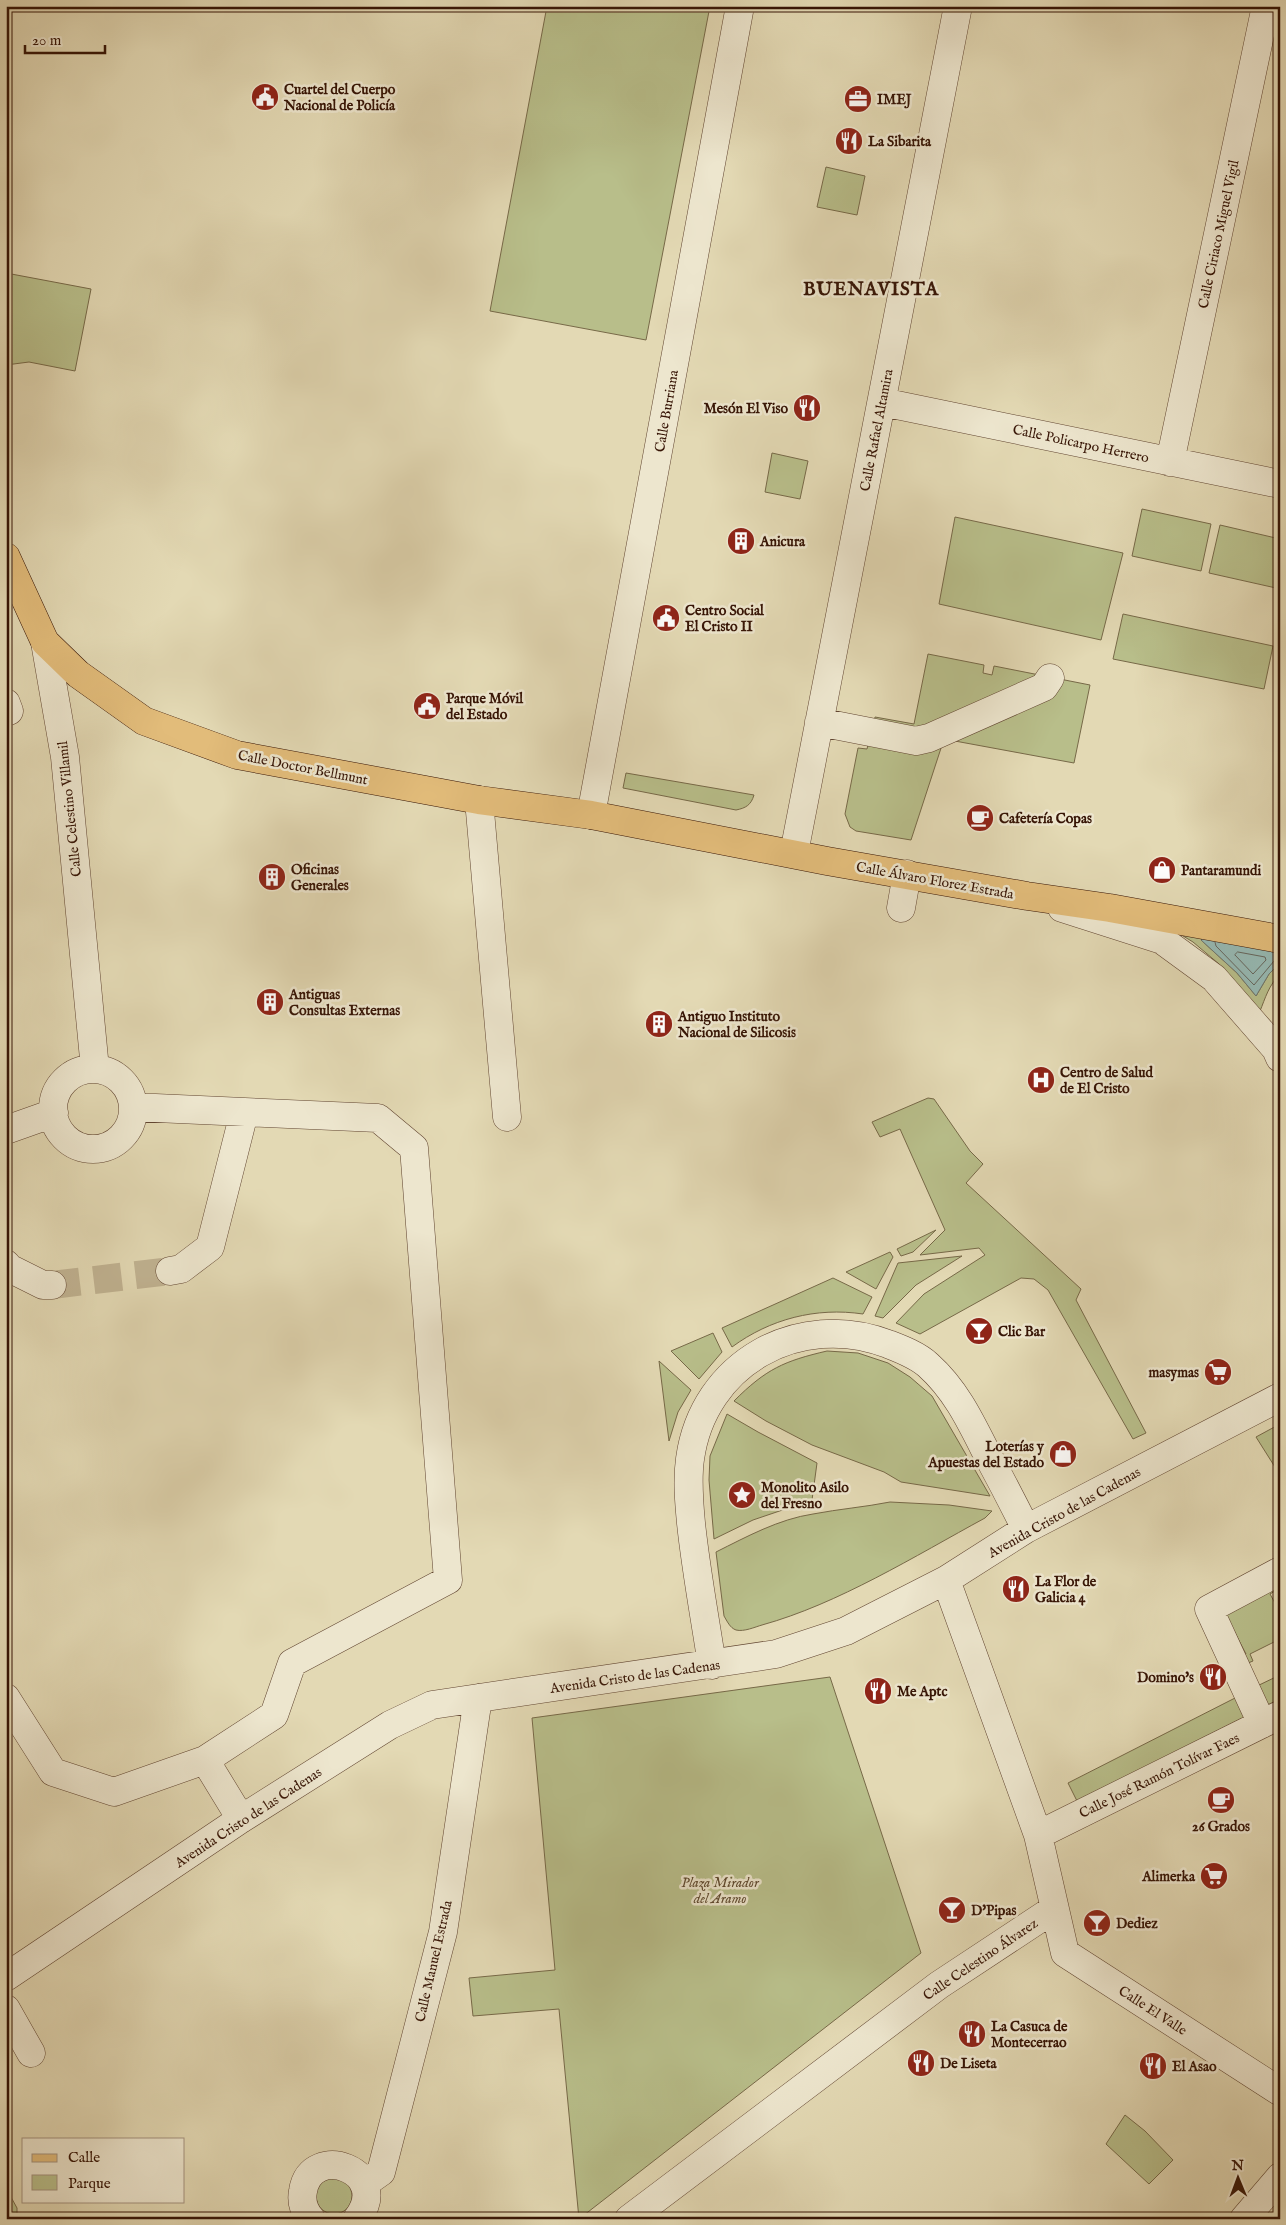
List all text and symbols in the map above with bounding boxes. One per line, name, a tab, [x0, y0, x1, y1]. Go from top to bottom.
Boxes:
scale bar	[25, 22, 105, 54]
text: 20 m	[32, 31, 62, 50]
place label: Cuartel del Cuerpo Nacional de Policía	[283, 81, 396, 115]
public building icon: Cuartel del Cuerpo Nacional de Policía	[250, 82, 280, 112]
office icon: IMEJ	[843, 84, 873, 114]
place label: IMEJ	[877, 91, 912, 109]
restaurant icon: La Sibarita	[834, 126, 864, 156]
place label: La Sibarita	[868, 133, 932, 151]
street label: Calle Ciriaco Miguel Vigil	[1194, 158, 1244, 310]
district label: BUENAVISTA	[803, 278, 939, 302]
street label: Calle Rafael Altamira	[856, 367, 898, 493]
street label: Calle Burriana	[651, 368, 683, 454]
restaurant icon: Mesón El Viso	[792, 393, 822, 423]
place label: Mesón El Viso	[704, 400, 788, 418]
street label: Calle Policarpo Herrero	[1011, 421, 1151, 467]
building icon: Anicura	[726, 526, 756, 556]
place label: Anicura	[759, 533, 806, 551]
place label: Centro Social El Cristo II	[685, 602, 765, 636]
public building icon: Centro Social El Cristo II	[651, 603, 681, 633]
place label: Parque Móvil del Estado	[446, 690, 524, 724]
public building icon: Parque Móvil del Estado	[412, 691, 442, 721]
street label: Calle Celestino Villamil	[54, 740, 86, 878]
street label: Calle Doctor Bellmunt	[236, 747, 369, 789]
cafe icon: Cafetería Copas	[965, 803, 995, 833]
place label: Cafetería Copas	[999, 810, 1092, 828]
shop icon: Pantaramundi	[1147, 855, 1177, 885]
street label: Calle Álvaro Florez Estrada	[855, 857, 1016, 904]
place label: Oficinas Generales	[291, 861, 349, 895]
building icon: Oficinas Generales	[257, 862, 287, 892]
place label: Pantaramundi	[1181, 862, 1261, 880]
place label: Antiguas Consultas Externas	[288, 986, 400, 1020]
building icon: Antiguas Consultas Externas	[255, 987, 285, 1017]
place label: Antiguo Instituto Nacional de Silicosis	[677, 1008, 796, 1042]
building icon: Antiguo Instituto Nacional de Silicosis	[644, 1009, 674, 1039]
place label: Centro de Salud de El Cristo	[1060, 1064, 1154, 1098]
hospital icon: Centro de Salud de El Cristo	[1026, 1065, 1056, 1095]
bar icon: Clic Bar	[964, 1316, 994, 1346]
place label: Clic Bar	[998, 1323, 1046, 1341]
supermarket icon: masymas	[1203, 1357, 1233, 1387]
place label: masymas	[1149, 1364, 1199, 1382]
place label: Loterías y Apuestas del Estado	[927, 1438, 1045, 1472]
shop icon: Loterías y Apuestas del Estado	[1048, 1439, 1078, 1469]
street label: Avenida Cristo de las Cadenas	[984, 1463, 1144, 1563]
place label: Monolito Asilo del Fresno	[761, 1479, 849, 1513]
place icon: Monolito Asilo del Fresno	[727, 1480, 757, 1510]
place label: La Flor de Galicia 4	[1035, 1573, 1097, 1607]
restaurant icon: La Flor de Galicia 4	[1001, 1574, 1031, 1604]
street label: Avenida Cristo de las Cadenas	[548, 1656, 722, 1698]
restaurant icon: Domino's	[1198, 1662, 1228, 1692]
place label: Domino's	[1137, 1669, 1194, 1687]
restaurant icon: Me Aptc	[863, 1676, 893, 1706]
place label: Me Aptc	[897, 1683, 947, 1701]
street label: Calle José Ramón Tolívar Faes	[1076, 1729, 1243, 1823]
street label: Avenida Cristo de las Cadenas	[171, 1763, 326, 1873]
cafe icon: 26 Grados	[1206, 1785, 1236, 1815]
place label: 26 Grados	[1192, 1818, 1250, 1836]
supermarket icon: Alimerka	[1199, 1861, 1229, 1891]
place label: Alimerka	[1141, 1868, 1196, 1886]
park label: Plaza Mirador del Aramo	[681, 1874, 760, 1908]
bar icon: D'Pipas	[937, 1895, 967, 1925]
street label: Calle Manuel Estrada	[411, 1898, 457, 2024]
place label: D'Pipas	[971, 1902, 1017, 1920]
bar icon: Dediez	[1082, 1908, 1112, 1938]
street label: Calle Celestino Álvarez	[919, 1914, 1042, 2005]
place label: Dediez	[1116, 1915, 1158, 1933]
street label: Calle El Valle	[1115, 1982, 1191, 2040]
place label: La Casuca de Montecerrao	[991, 2018, 1068, 2052]
restaurant icon: La Casuca de Montecerrao	[957, 2019, 987, 2049]
restaurant icon: De Liseta	[906, 2048, 936, 2078]
restaurant icon: El Asao	[1138, 2051, 1168, 2081]
place label: De Liseta	[940, 2055, 998, 2073]
place label: El Asao	[1172, 2058, 1217, 2076]
legend	[22, 2138, 185, 2202]
text: Calle	[68, 2148, 100, 2167]
north arrow	[1214, 2152, 1264, 2202]
text: N	[1231, 2157, 1244, 2175]
text: Parque	[68, 2174, 111, 2193]

